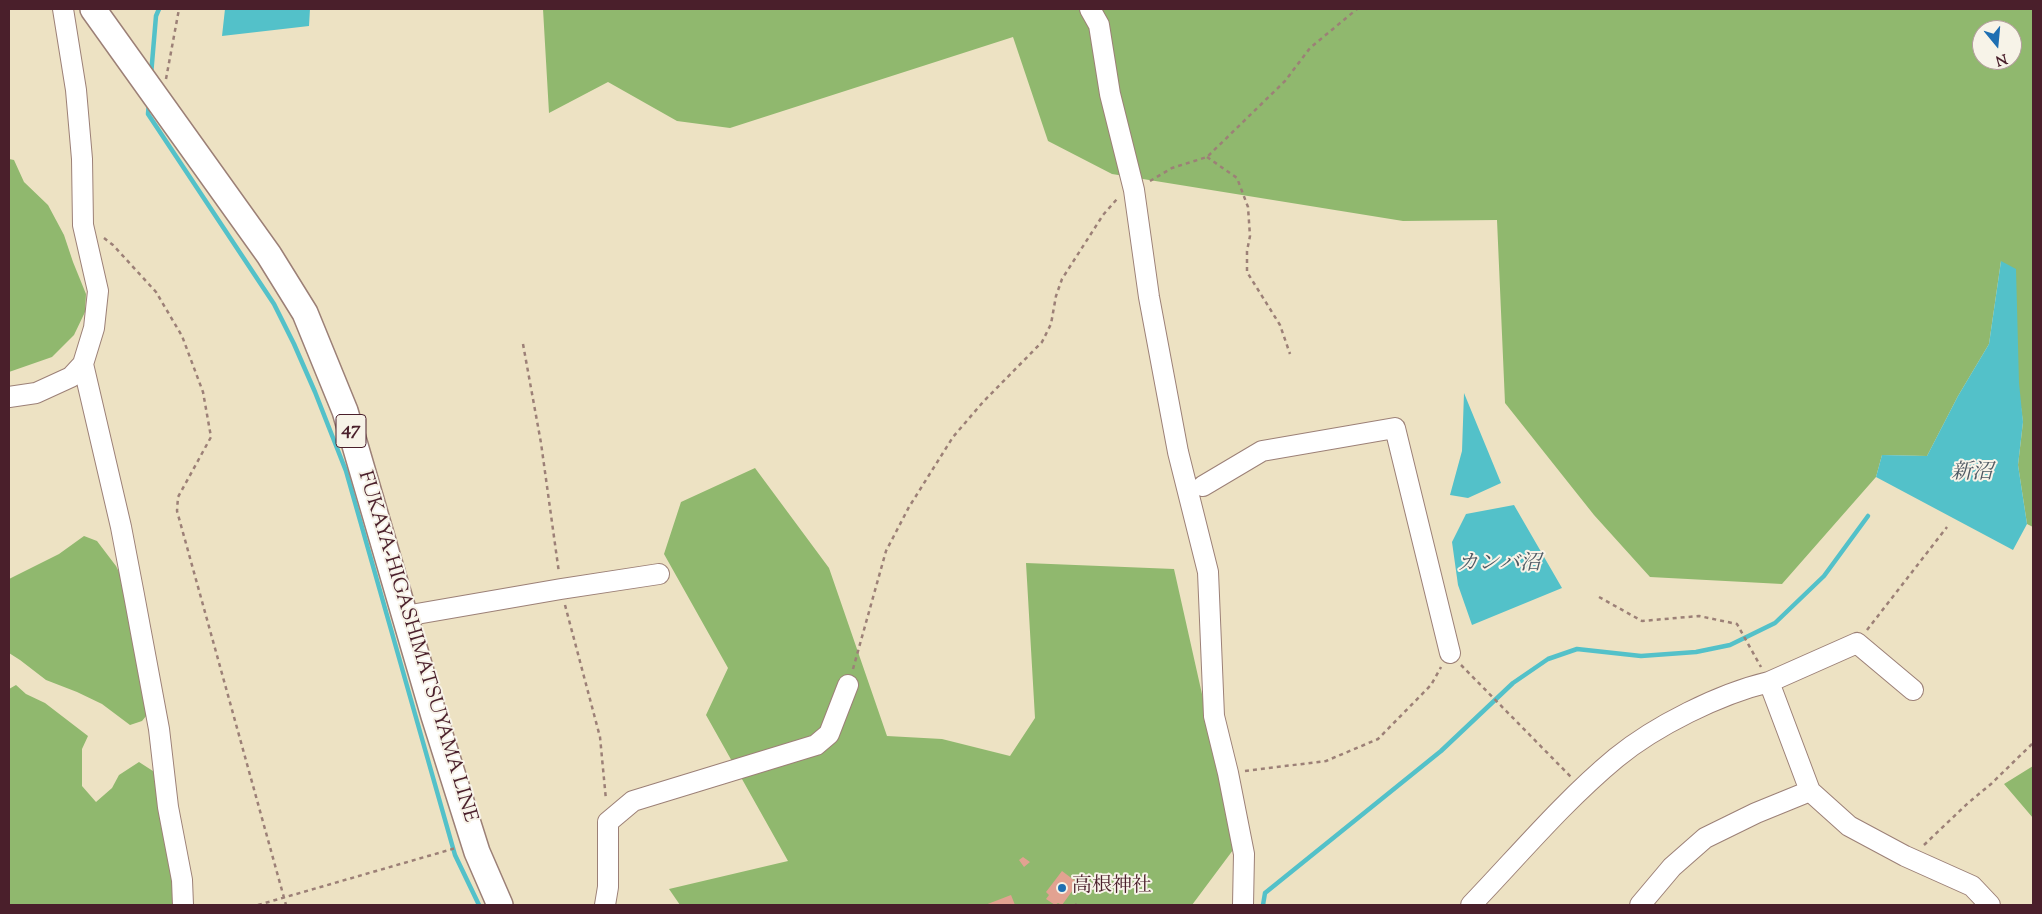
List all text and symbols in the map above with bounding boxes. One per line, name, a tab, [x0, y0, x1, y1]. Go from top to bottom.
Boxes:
north arrow	[1972, 20, 2022, 70]
text: N	[1993, 47, 2009, 70]
road number: 47	[336, 414, 366, 448]
water label: 新沼	[1951, 461, 1993, 487]
street label: FUKAYA-HIGASHIMATSUYAMA LINE	[351, 469, 481, 825]
water label: カンバ沼	[1457, 552, 1541, 578]
place label: 高根神社	[1072, 876, 1152, 900]
marker: 高根神社	[1056, 882, 1068, 894]

